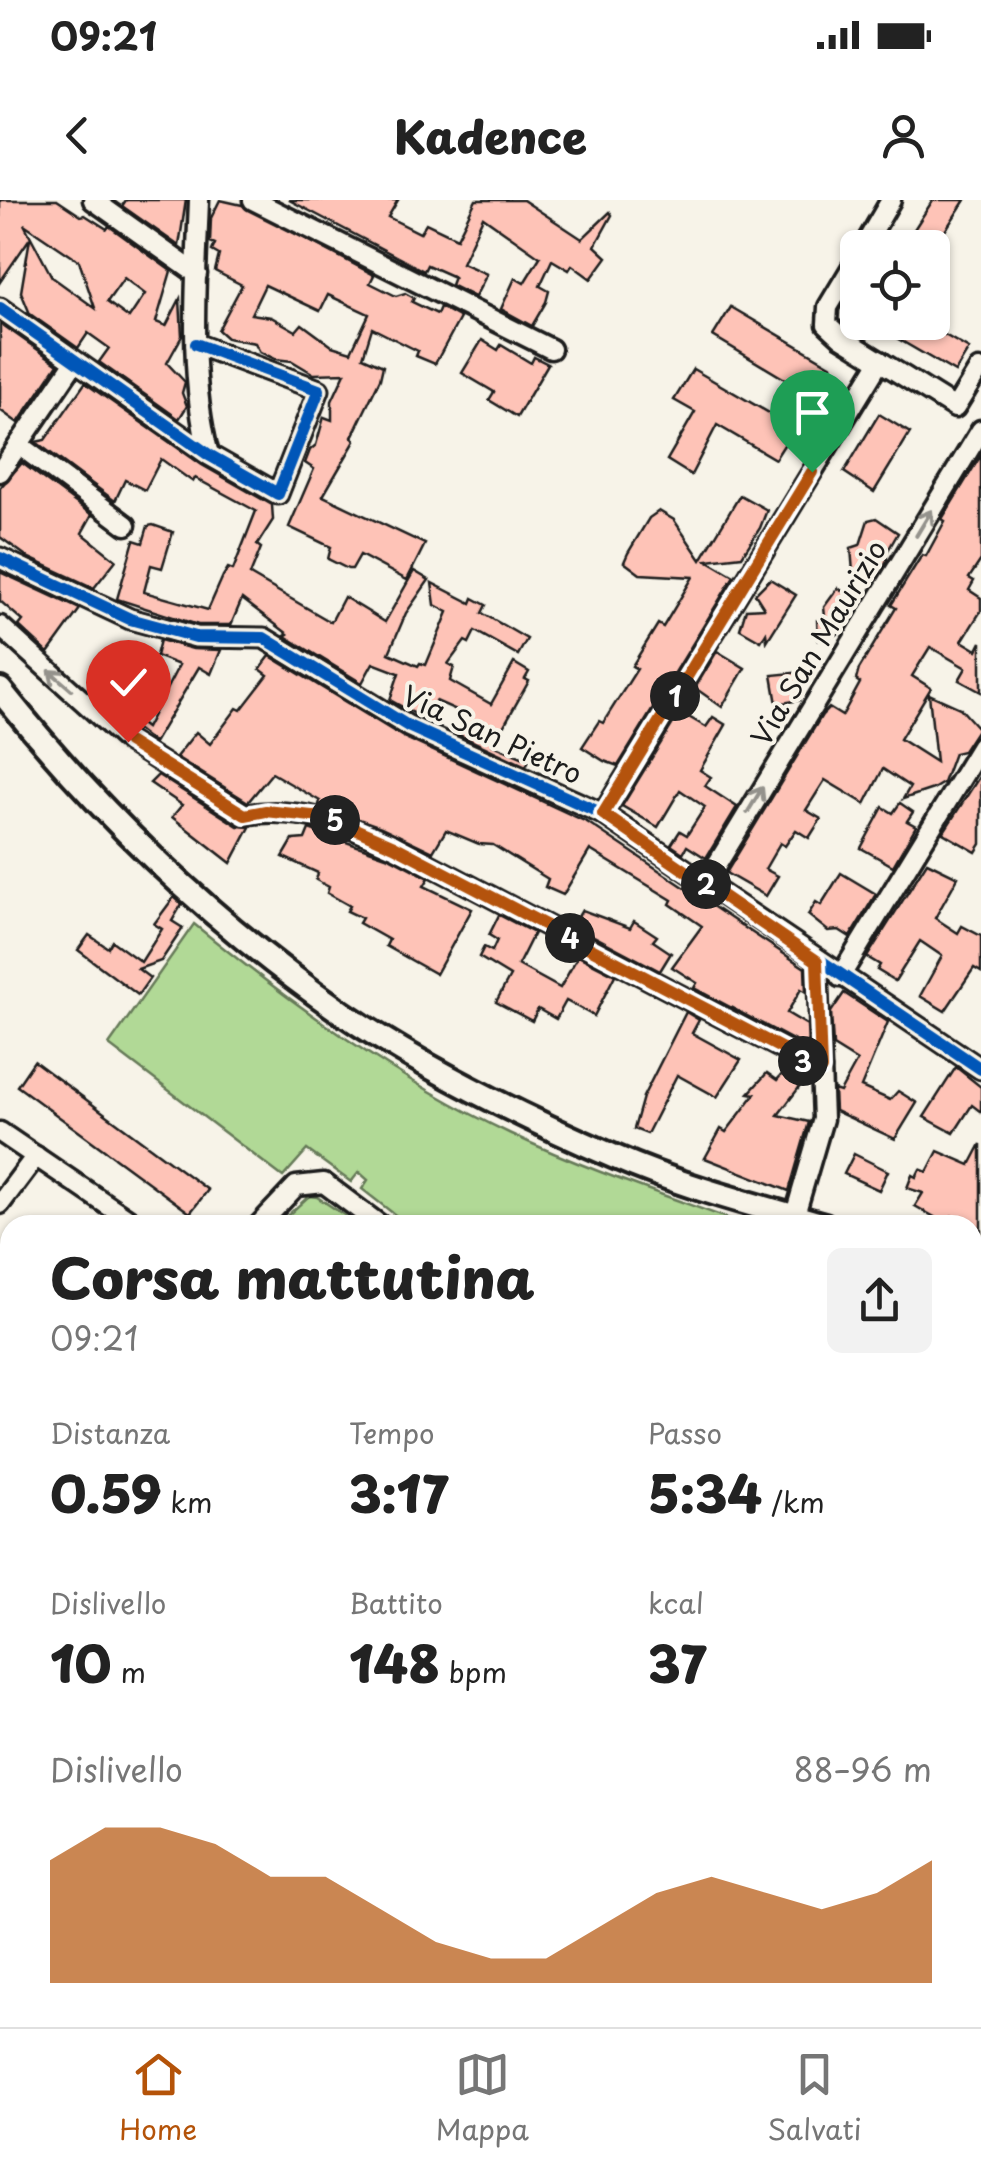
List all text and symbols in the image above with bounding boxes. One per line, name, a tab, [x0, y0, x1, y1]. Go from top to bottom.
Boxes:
text: 09:21	[50, 7, 157, 64]
text: Kadence	[394, 101, 587, 169]
icon: back	[50, 108, 105, 163]
icon: person	[876, 108, 931, 163]
map controls	[840, 230, 950, 340]
button: locate	[840, 230, 950, 340]
pin	[770, 370, 855, 473]
icon: arrive	[785, 385, 840, 440]
one-way arrow	[914, 509, 935, 538]
street label: Via San Maurizio	[739, 531, 896, 754]
pin	[86, 640, 171, 743]
icon: check	[101, 655, 156, 710]
one-way arrow	[48, 668, 73, 691]
pin: 1	[650, 671, 700, 721]
street label: Via San Pietro	[395, 673, 590, 794]
text: 1	[668, 674, 682, 717]
one-way arrow	[745, 786, 765, 815]
pin: 5	[310, 795, 360, 845]
text: 5	[326, 798, 344, 841]
pin: 2	[681, 859, 731, 909]
text: 2	[696, 862, 716, 905]
pin: 4	[545, 913, 595, 963]
text: 4	[560, 916, 580, 959]
pin: 3	[778, 1036, 828, 1086]
text: 3	[794, 1039, 812, 1082]
text: Corsa mattutina	[50, 1235, 535, 1318]
button: share	[827, 1248, 932, 1353]
text: 09:21	[50, 1314, 138, 1362]
text: Distanza	[50, 1411, 170, 1454]
text: Tempo	[349, 1411, 435, 1454]
text: Passo	[648, 1411, 722, 1454]
text: 0.59	[50, 1454, 161, 1530]
text: 3:17	[349, 1454, 448, 1530]
text: 5:34	[648, 1454, 762, 1530]
text: km	[161, 1480, 212, 1523]
text: /km	[762, 1480, 825, 1523]
text: Dislivello	[50, 1581, 166, 1624]
text: Battito	[349, 1581, 443, 1624]
text: kcal	[648, 1581, 704, 1624]
text: 10	[50, 1624, 112, 1700]
text: 148	[349, 1624, 440, 1700]
text: 37	[648, 1624, 706, 1700]
text: m	[112, 1650, 146, 1693]
text: bpm	[440, 1650, 507, 1693]
text: Dislivello	[50, 1745, 183, 1793]
text: 88–96 m	[794, 1745, 932, 1793]
tab: Home	[119, 2047, 197, 2150]
tab: Mappa	[436, 2047, 529, 2150]
tab: Salvati	[768, 2047, 862, 2150]

